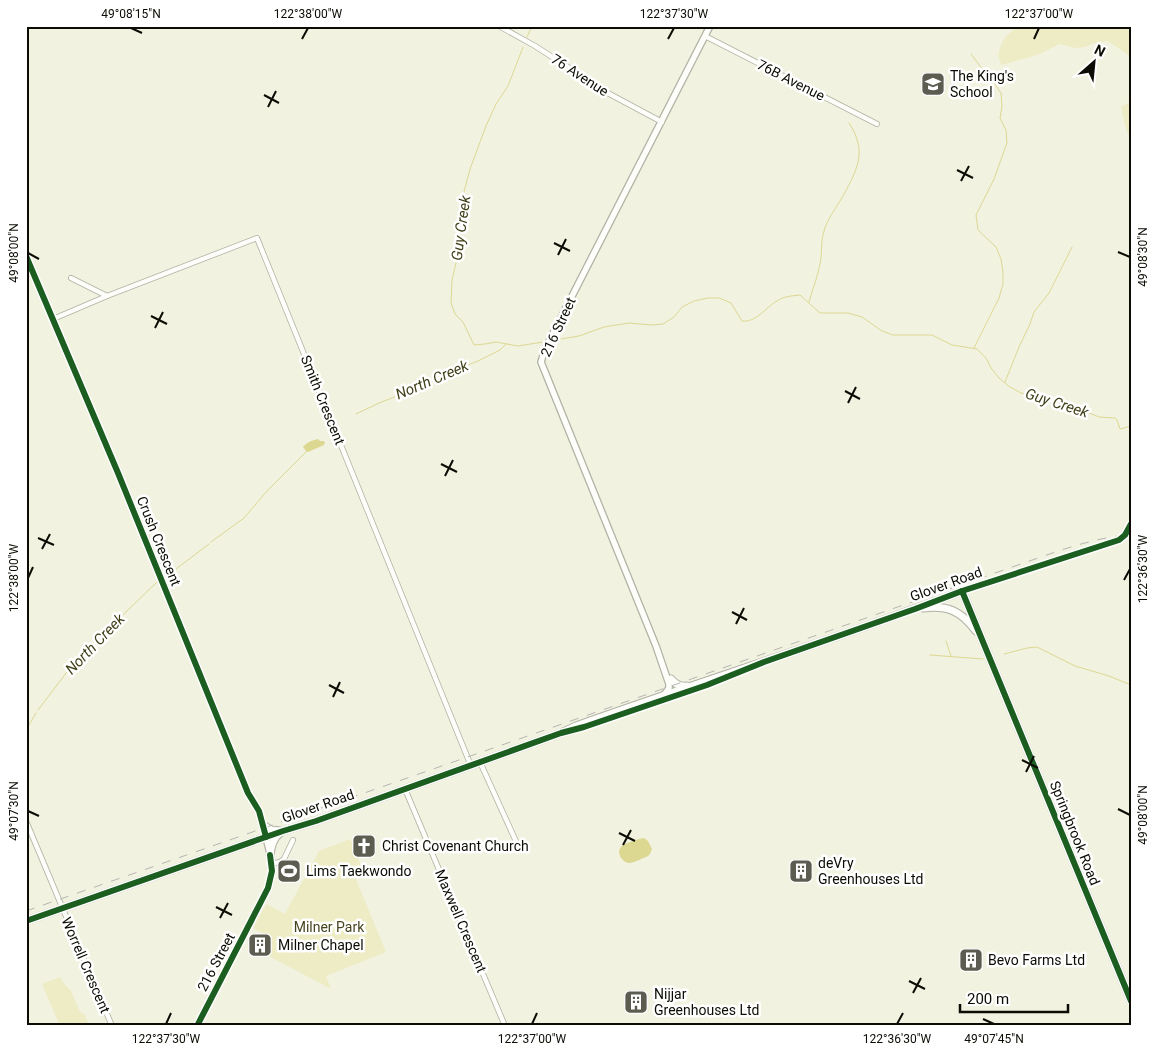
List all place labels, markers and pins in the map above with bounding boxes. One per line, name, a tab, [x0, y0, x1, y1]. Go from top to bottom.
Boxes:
place label: The King's School	[950, 68, 1014, 100]
school or university icon: The King's School	[920, 71, 946, 97]
church icon: Christ Covenant Church	[351, 833, 377, 859]
place label: Christ Covenant Church	[382, 838, 529, 854]
place label: deVry Greenhouses Ltd	[818, 855, 924, 887]
sports icon: Lims Taekwondo	[276, 858, 302, 884]
building icon: deVry Greenhouses Ltd	[788, 858, 814, 884]
place label: Lims Taekwondo	[306, 863, 411, 879]
building icon: Milner Chapel	[247, 932, 273, 958]
place label: Milner Chapel	[278, 937, 364, 953]
building icon: Bevo Farms Ltd	[958, 947, 984, 973]
place label: Bevo Farms Ltd	[988, 952, 1085, 968]
place label: Nijjar Greenhouses Ltd	[654, 986, 760, 1018]
building icon: Nijjar Greenhouses Ltd	[623, 989, 649, 1015]

